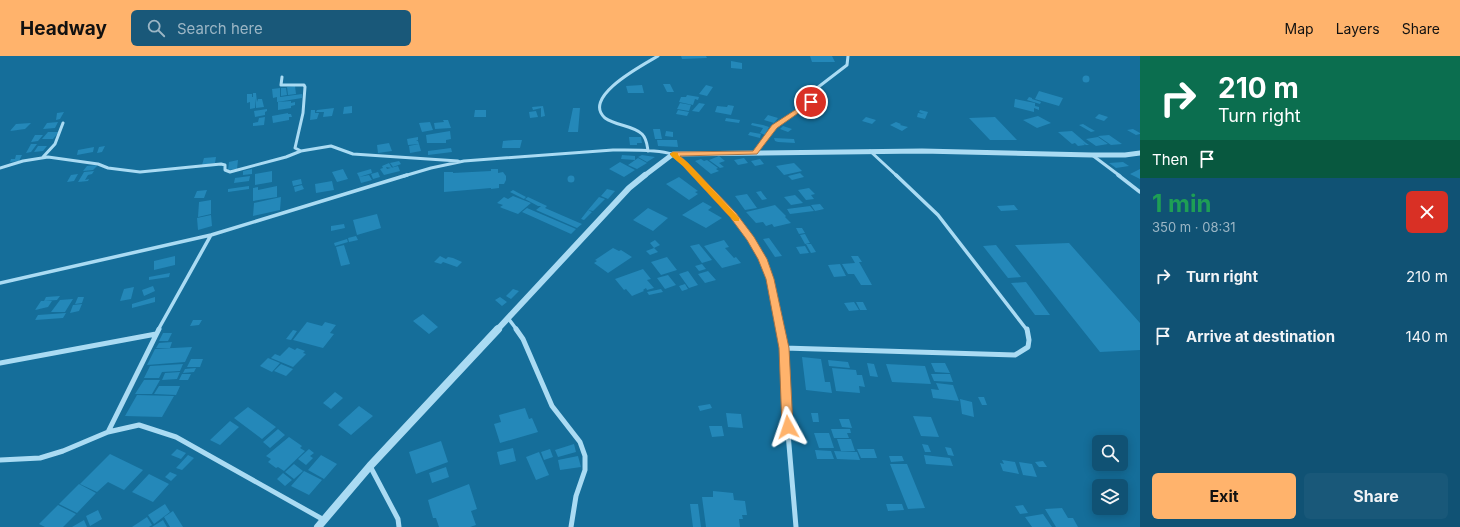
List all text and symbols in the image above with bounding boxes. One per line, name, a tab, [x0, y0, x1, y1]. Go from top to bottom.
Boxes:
search box	[131, 10, 411, 46]
text: Headway	[20, 17, 107, 40]
icon: search	[145, 17, 167, 39]
text: Search here	[177, 19, 263, 38]
text: Map	[1285, 20, 1314, 37]
text: Layers	[1336, 20, 1380, 37]
text: Share	[1402, 20, 1440, 37]
text: 210 m	[1218, 71, 1299, 105]
icon: right	[1152, 72, 1204, 124]
pin	[794, 85, 828, 119]
icon: arrive	[800, 91, 822, 113]
text: Turn right	[1218, 105, 1301, 126]
icon: arrive	[1196, 148, 1218, 170]
text: Then	[1152, 150, 1188, 169]
text: 1 min	[1152, 189, 1211, 218]
button: close	[1406, 191, 1448, 233]
text: 350 m · 08:31	[1152, 219, 1236, 235]
icon: right	[1152, 265, 1174, 287]
text: Turn right	[1186, 267, 1258, 286]
text: 210 m	[1406, 267, 1448, 286]
icon: arrive	[1152, 325, 1174, 347]
text: Arrive at destination	[1186, 327, 1335, 346]
text: 140 m	[1405, 327, 1448, 346]
position arrow	[767, 406, 809, 448]
map controls	[1092, 435, 1128, 515]
button: search	[1092, 435, 1128, 471]
button: Exit	[1152, 473, 1296, 519]
button: Share	[1304, 473, 1448, 519]
button: layers	[1092, 479, 1128, 515]

